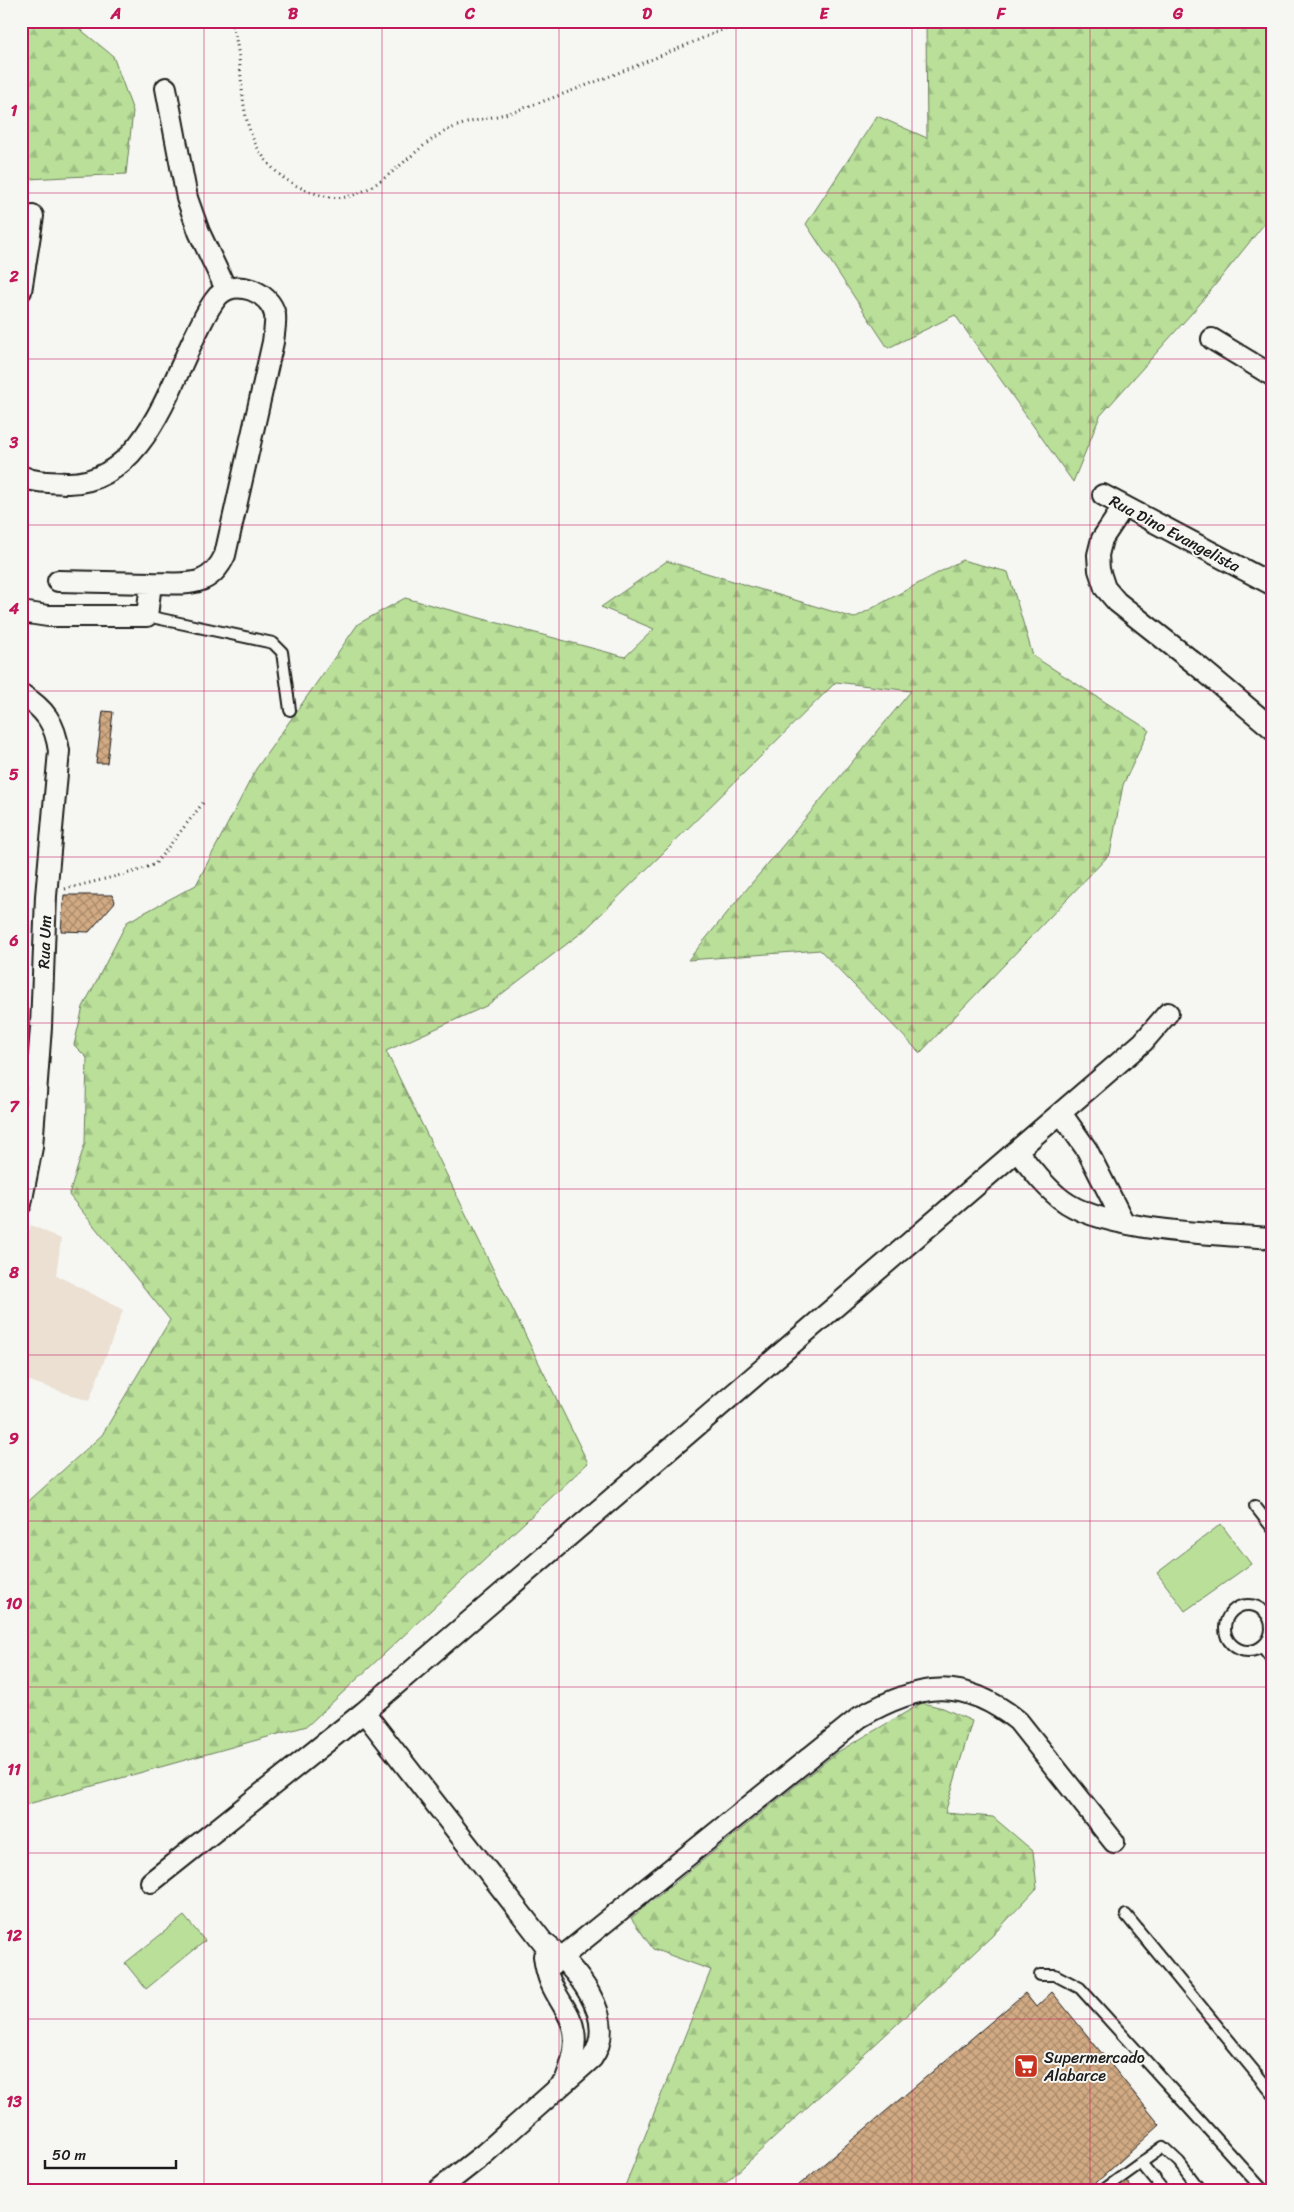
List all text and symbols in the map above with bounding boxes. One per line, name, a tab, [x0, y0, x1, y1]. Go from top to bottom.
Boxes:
text: A	[110, 0, 121, 28]
text: B	[288, 0, 299, 28]
text: C	[464, 0, 476, 28]
text: D	[642, 0, 652, 28]
text: E	[820, 0, 830, 28]
text: F	[996, 0, 1007, 28]
text: G	[1172, 0, 1184, 28]
text: 1	[11, 96, 18, 125]
text: 2	[8, 262, 19, 291]
text: 3	[9, 428, 19, 457]
street label: Rua Dino Evangelista	[1104, 487, 1246, 581]
text: 4	[8, 594, 19, 623]
text: 5	[9, 760, 19, 789]
street label: Rua Um	[29, 915, 60, 969]
text: 6	[8, 926, 19, 955]
text: 7	[9, 1092, 20, 1121]
text: 8	[8, 1258, 19, 1287]
text: 9	[9, 1424, 19, 1453]
text: 10	[6, 1589, 22, 1618]
text: 11	[7, 1755, 21, 1784]
text: 12	[6, 1921, 23, 1950]
place label: Supermercado Alabarce	[1043, 2043, 1145, 2090]
supermarket icon: Supermercado Alabarce	[1013, 2053, 1039, 2079]
text: 13	[6, 2087, 22, 2116]
scale bar	[45, 2137, 176, 2169]
text: 50 m	[52, 2142, 87, 2168]

